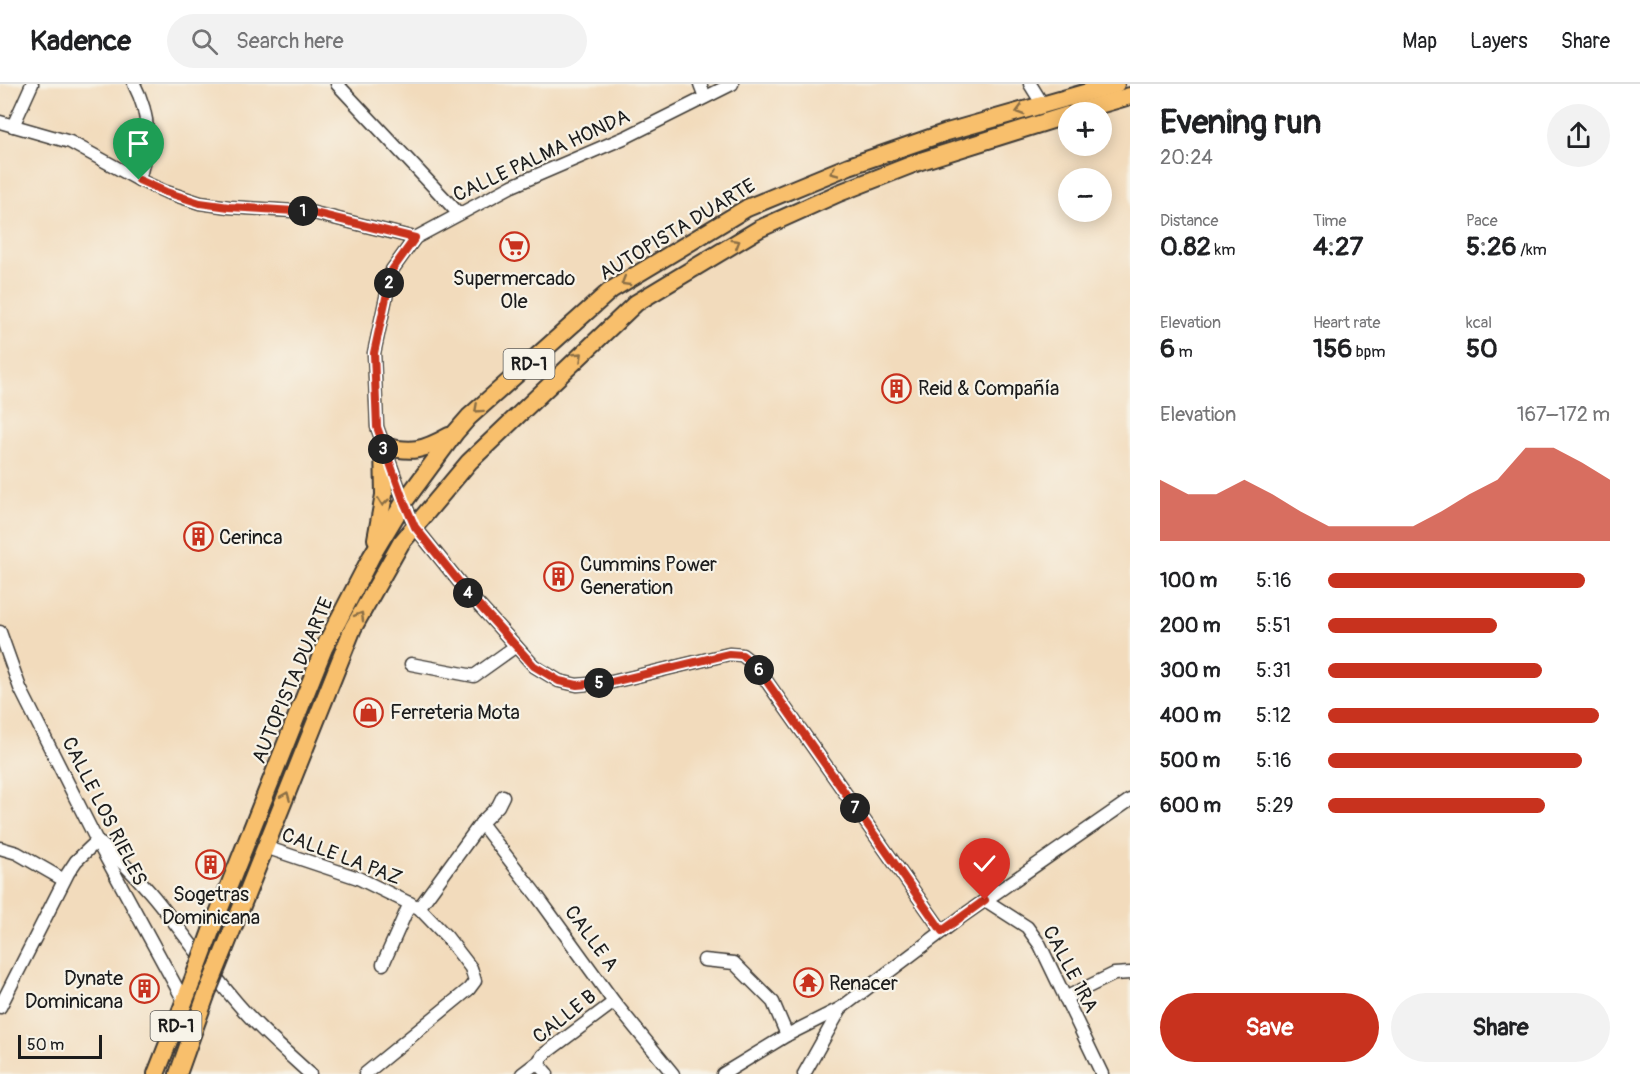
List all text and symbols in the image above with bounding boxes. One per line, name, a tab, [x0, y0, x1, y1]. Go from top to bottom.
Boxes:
search box	[167, 14, 587, 68]
text: Kadence	[30, 24, 131, 59]
icon: search	[188, 25, 221, 58]
text: Search here	[236, 27, 343, 55]
text: Map	[1402, 28, 1437, 55]
text: Layers	[1470, 28, 1528, 55]
text: Share	[1561, 28, 1610, 55]
map controls	[1058, 102, 1112, 222]
button: +	[1058, 102, 1112, 156]
text: Evening run	[1160, 102, 1321, 143]
street label: CALLE PALMA HONDA	[449, 104, 633, 207]
one-way arrow	[1015, 104, 1026, 116]
button: share	[1547, 104, 1610, 167]
pin	[113, 118, 164, 180]
icon: arrive	[122, 127, 155, 160]
text: 20:24	[1160, 145, 1213, 170]
one-way arrow	[830, 165, 841, 177]
button: −	[1058, 168, 1112, 222]
street label: AUTOPISTA DUARTE	[595, 173, 760, 286]
pin: 1	[288, 196, 318, 226]
text: 1	[300, 201, 306, 221]
text: Distance	[1160, 211, 1219, 231]
text: Time	[1313, 211, 1346, 231]
text: Pace	[1466, 211, 1498, 231]
supermarket icon: Supermercado Ole	[498, 231, 530, 263]
text: 0.82	[1160, 231, 1211, 263]
text: 4:27	[1313, 231, 1363, 263]
text: 5:26	[1466, 231, 1517, 263]
one-way arrow	[730, 238, 740, 250]
text: km	[1211, 240, 1235, 260]
text: /km	[1517, 240, 1547, 260]
place label: Supermercado Ole	[453, 266, 576, 314]
pin: 2	[374, 268, 404, 298]
text: 2	[385, 273, 393, 293]
one-way arrow	[621, 274, 631, 286]
text: Elevation	[1160, 313, 1221, 333]
text: Heart rate	[1313, 313, 1380, 333]
text: kcal	[1466, 313, 1492, 333]
text: 6	[1160, 333, 1175, 365]
text: 156	[1313, 333, 1352, 365]
text: 50	[1466, 333, 1498, 365]
text: m	[1175, 342, 1193, 362]
text: bpm	[1352, 342, 1385, 362]
road number: RD-1	[504, 349, 554, 379]
one-way arrow	[572, 353, 583, 364]
building icon: Reid & Compañía	[881, 372, 913, 404]
place label: Reid & Compañía	[918, 376, 1059, 401]
one-way arrow	[474, 402, 485, 413]
text: Elevation	[1160, 402, 1236, 427]
text: 167–172 m	[1517, 402, 1610, 427]
pin: 3	[368, 434, 398, 464]
text: 3	[379, 439, 387, 459]
one-way arrow	[377, 498, 390, 507]
building icon: Cerinca	[182, 521, 214, 553]
place label: Cerinca	[219, 525, 282, 550]
place label: Cummins Power Generation	[580, 552, 717, 600]
building icon: Cummins Power Generation	[543, 560, 575, 592]
text: 100 m	[1160, 568, 1217, 593]
text: 5:16	[1256, 568, 1292, 593]
pin: 4	[453, 578, 483, 608]
text: 4	[463, 583, 473, 603]
street label: AUTOPISTA DUARTE	[246, 593, 339, 767]
one-way arrow	[353, 612, 364, 622]
text: 200 m	[1160, 613, 1221, 638]
text: 5:51	[1256, 613, 1291, 638]
pin: 6	[744, 655, 774, 685]
text: 300 m	[1160, 658, 1221, 683]
text: 5:31	[1256, 658, 1291, 683]
text: 6	[754, 660, 764, 680]
pin: 5	[584, 668, 614, 698]
text: 5	[595, 673, 603, 693]
shop icon: Ferreteria Mota	[353, 696, 385, 728]
place label: Ferreteria Mota	[390, 700, 520, 725]
text: 400 m	[1160, 703, 1221, 728]
text: 5:12	[1256, 703, 1291, 728]
street label: CALLE LOS RIELES	[56, 733, 153, 890]
text: 500 m	[1160, 748, 1220, 773]
text: 5:16	[1256, 748, 1292, 773]
one-way arrow	[278, 791, 291, 802]
pin: 7	[840, 793, 870, 823]
text: 600 m	[1160, 793, 1221, 818]
text: 5:29	[1256, 793, 1294, 818]
text: 7	[851, 798, 859, 818]
street label: CALLE LA PAZ	[278, 822, 406, 891]
pin	[959, 838, 1010, 900]
icon: check	[968, 847, 1001, 880]
building icon: Sogetras Dominicana	[195, 848, 227, 880]
place label: Sogetras Dominicana	[162, 882, 260, 930]
street label: CALLE A	[559, 900, 624, 976]
street label: CALLE 1RA	[1037, 921, 1104, 1017]
place label: Dynate Dominicana	[25, 966, 123, 1014]
temple icon: Renacer	[792, 967, 824, 999]
place label: Renacer	[829, 971, 898, 996]
building icon: Dynate Dominicana	[128, 973, 160, 1005]
street label: CALLE B	[527, 984, 601, 1049]
button: Save	[1160, 993, 1379, 1062]
button: Share	[1391, 993, 1610, 1062]
road number: RD-1	[150, 1011, 201, 1041]
scale bar	[18, 1032, 102, 1060]
text: 50 m	[27, 1035, 64, 1055]

